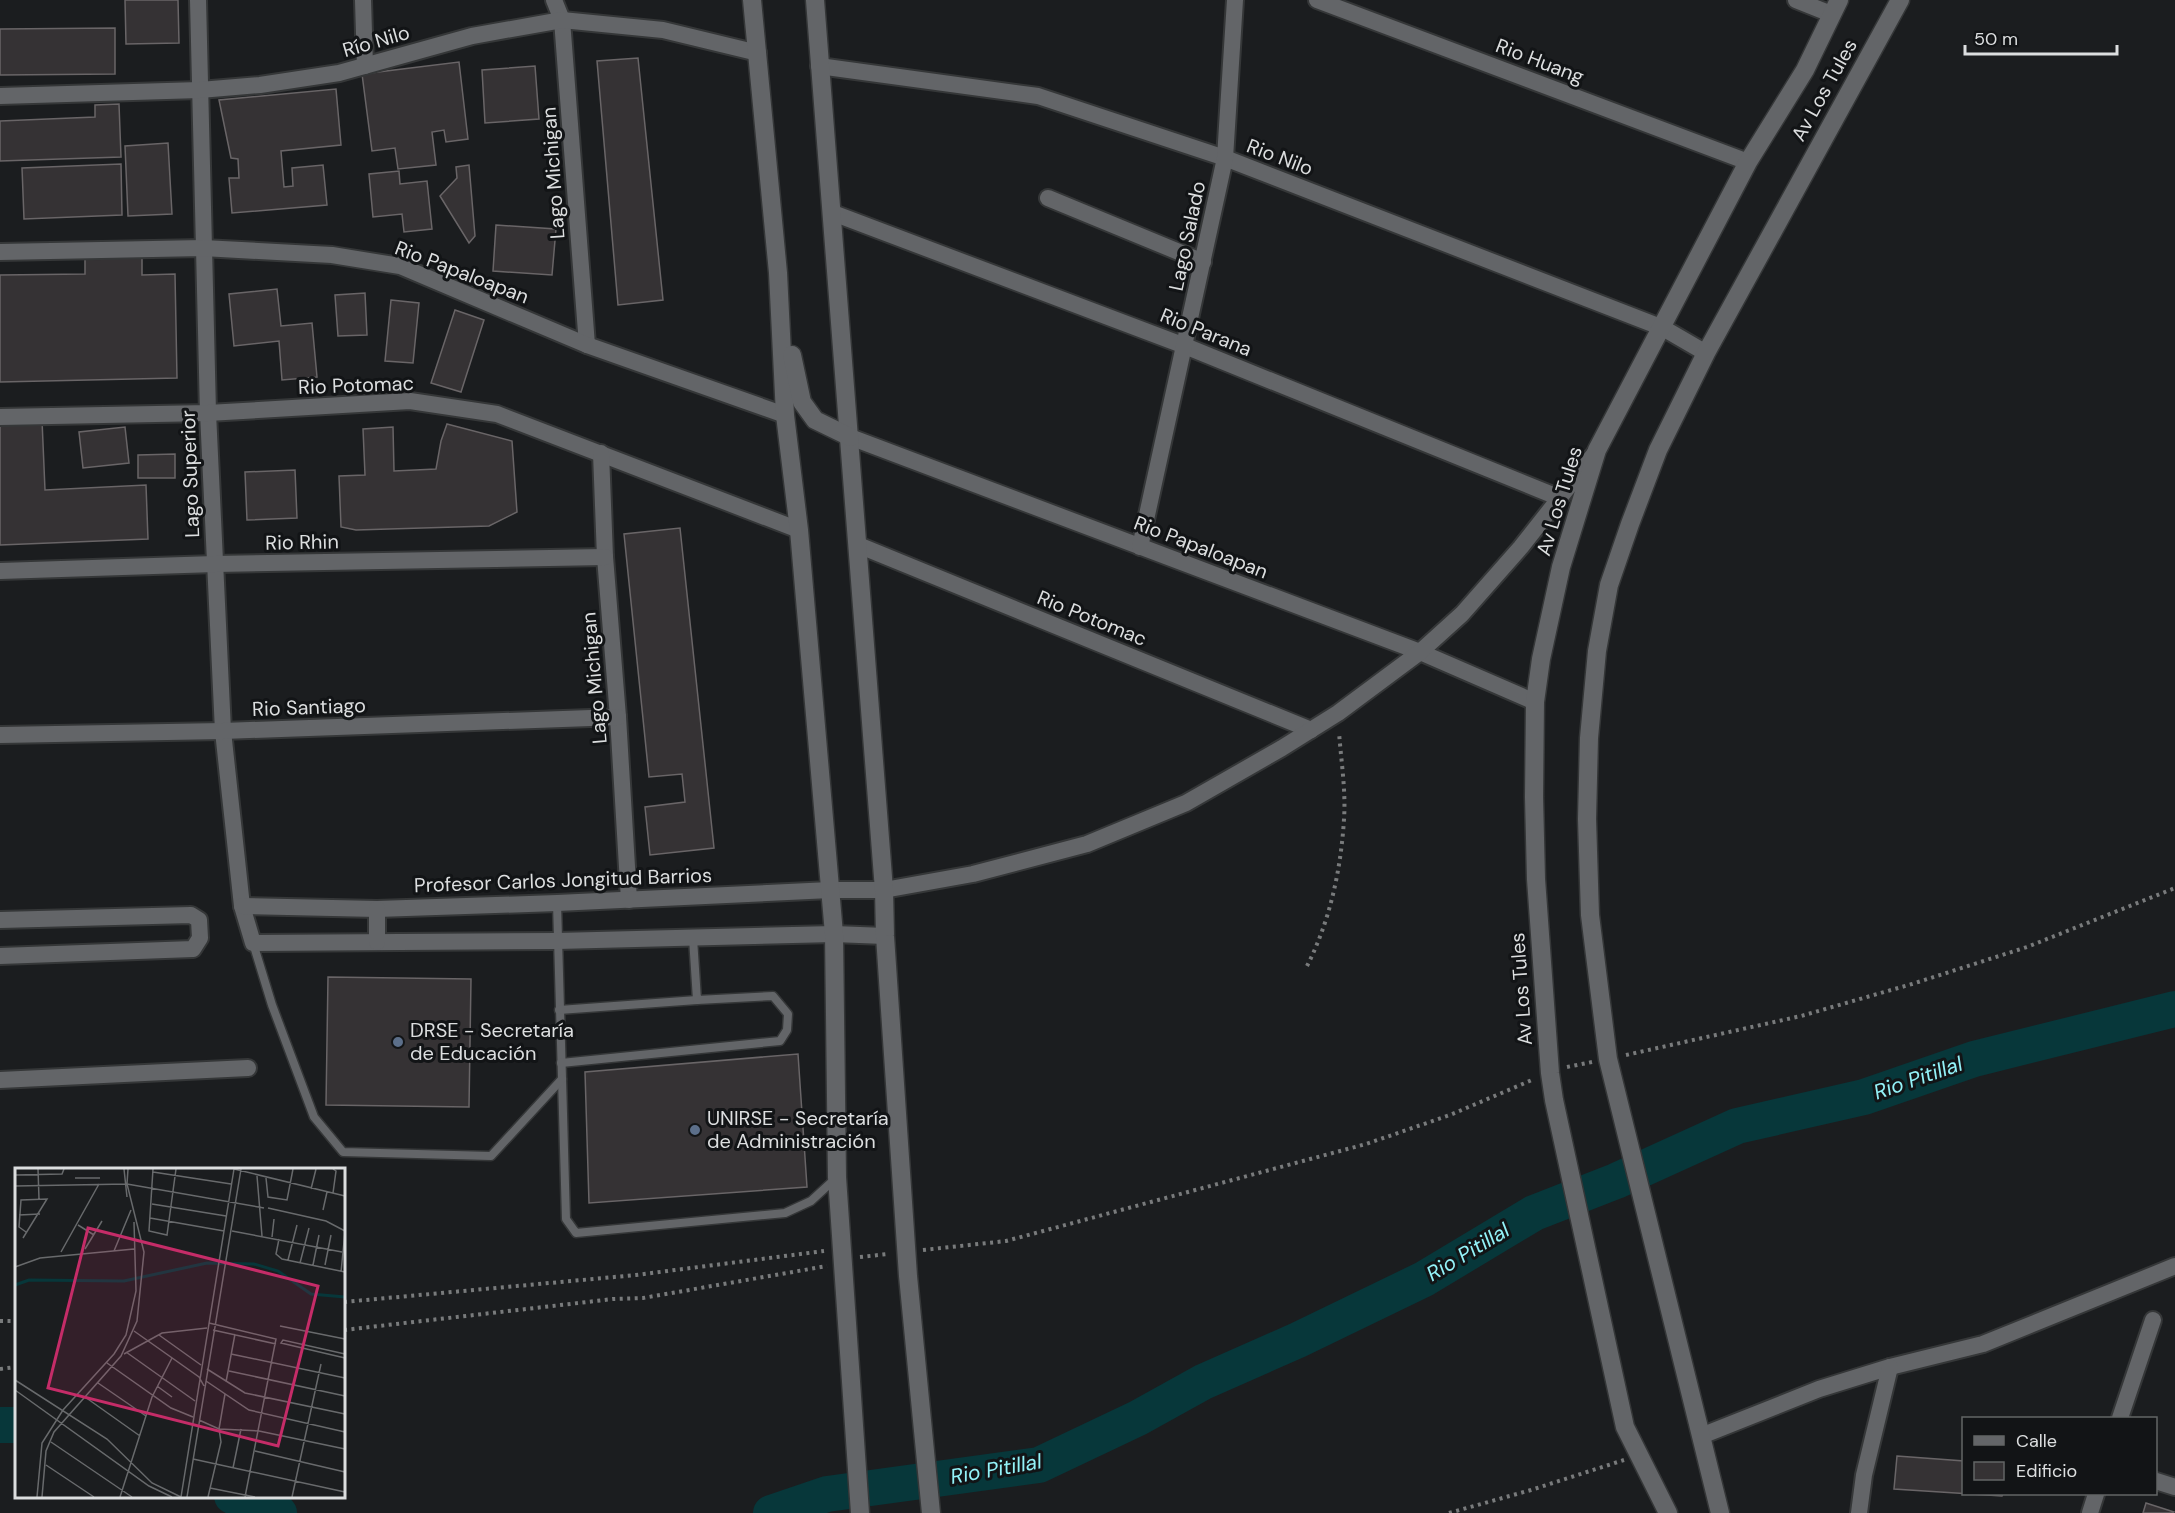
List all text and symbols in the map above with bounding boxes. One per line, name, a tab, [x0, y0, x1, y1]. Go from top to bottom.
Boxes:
scale bar	[1965, 18, 2116, 56]
street label: Río Nilo	[340, 19, 412, 63]
text: 50 m	[1974, 27, 2018, 51]
street label: Rio Huang	[1492, 32, 1588, 90]
street label: Av Los Tules	[1785, 34, 1863, 146]
street label: Lago Michigan	[535, 106, 571, 240]
street label: Rio Nilo	[1243, 133, 1317, 181]
street label: Lago Salado	[1163, 179, 1211, 293]
street label: Rio Papaloapan	[391, 235, 533, 309]
street label: Rio Parana	[1156, 302, 1256, 362]
street label: Rio Potomac	[298, 370, 414, 400]
street label: Lago Superior	[175, 410, 205, 538]
street label: Av Los Tules	[1530, 443, 1588, 559]
street label: Rio Papaloapan	[1130, 510, 1272, 584]
street label: Rio Rhin	[265, 528, 339, 556]
street label: Rio Potomac	[1033, 584, 1151, 652]
street label: Lago Michigan	[575, 611, 613, 745]
street label: Rio Santiago	[252, 692, 366, 722]
street label: Profesor Carlos Jongitud Barrios	[414, 862, 712, 898]
street label: Av Los Tules	[1504, 932, 1538, 1046]
place label: DRSE - Secretaría de Educación	[410, 1017, 574, 1066]
marker: DRSE - Secretaría de Educación	[391, 1035, 405, 1049]
water label: Rio Pitillal	[1870, 1050, 1966, 1106]
place label: UNIRSE - Secretaría de Administración	[707, 1105, 889, 1154]
marker: UNIRSE - Secretaría de Administración	[688, 1123, 702, 1137]
inset map	[15, 1168, 345, 1498]
water label: Rio Pitillal	[1421, 1216, 1515, 1288]
legend	[1962, 1417, 2157, 1495]
text: Calle	[2016, 1429, 2057, 1453]
water label: Rio Pitillal	[948, 1447, 1044, 1491]
text: Edificio	[2016, 1459, 2077, 1483]

